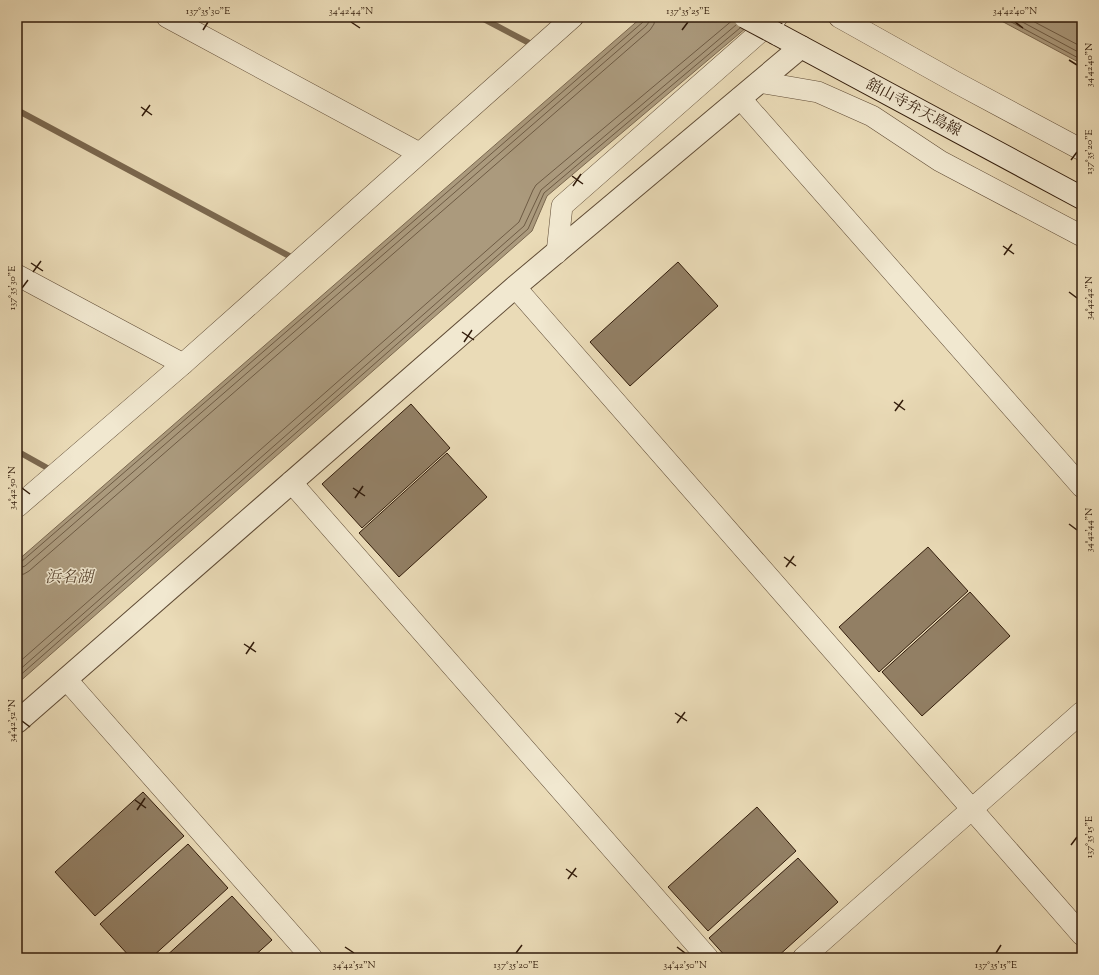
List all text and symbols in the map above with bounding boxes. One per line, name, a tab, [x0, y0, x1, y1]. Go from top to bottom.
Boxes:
text: 137°35'30"E	[186, 4, 230, 19]
text: 34°42'44"N	[329, 4, 373, 19]
text: 137°35'25"E	[666, 4, 710, 19]
text: 34°42'40"N	[993, 4, 1037, 19]
text: 34°42'40"N	[1082, 43, 1097, 87]
street label: 舘山寺弁天島線	[862, 74, 965, 142]
text: 137°35'20"E	[1082, 129, 1097, 175]
text: 137°35'30"E	[5, 266, 20, 310]
text: 34°42'42"N	[1082, 276, 1097, 320]
text: 34°42'50"N	[5, 466, 20, 510]
text: 34°42'44"N	[1082, 508, 1097, 552]
water label: 浜名湖	[45, 567, 96, 590]
text: 34°42'52"N	[5, 699, 20, 743]
text: 137°35'15"E	[1082, 816, 1097, 858]
text: 34°42'52"N	[332, 958, 376, 973]
text: 137°35'20"E	[493, 958, 539, 973]
text: 34°42'50"N	[663, 958, 707, 973]
text: 137°35'15"E	[975, 958, 1017, 973]

